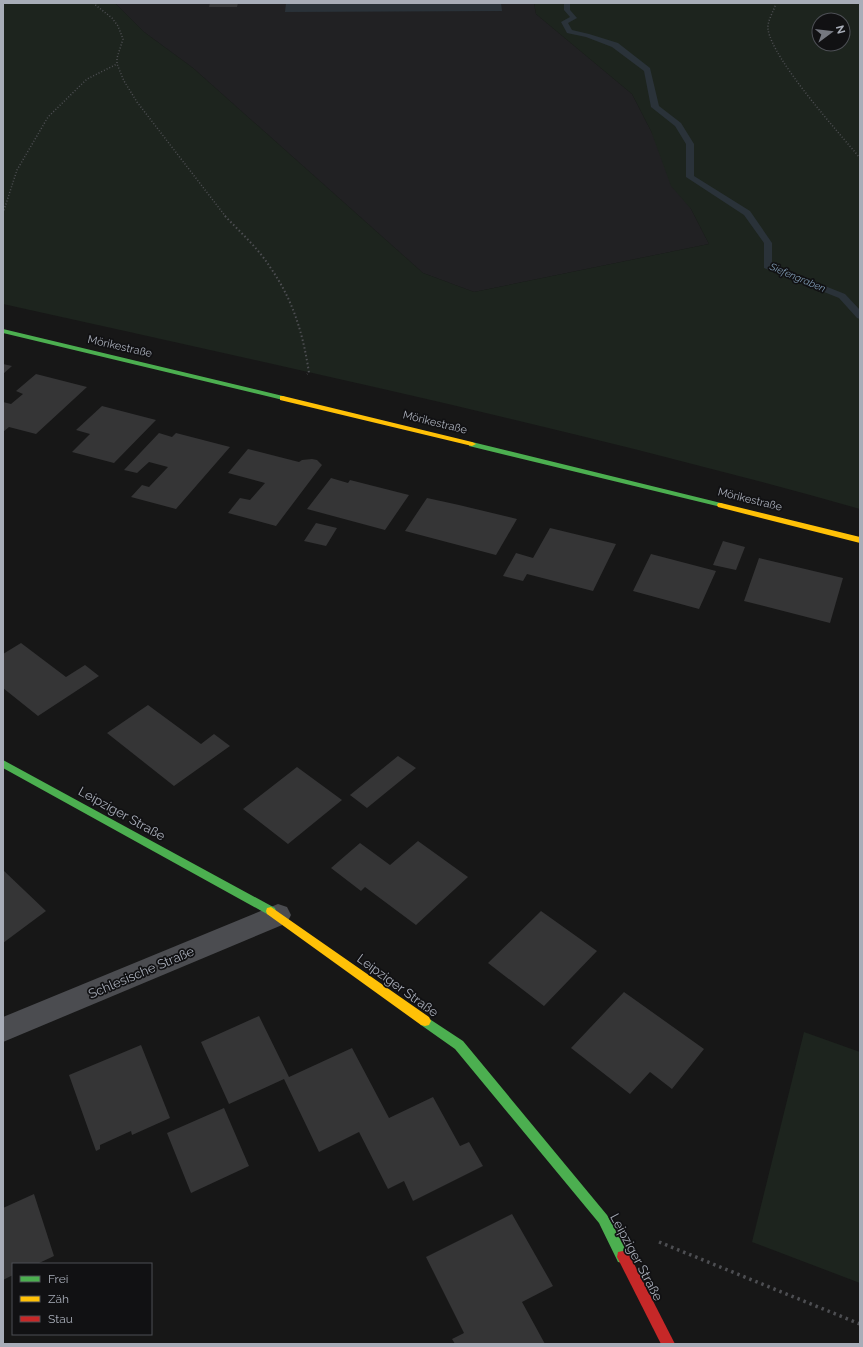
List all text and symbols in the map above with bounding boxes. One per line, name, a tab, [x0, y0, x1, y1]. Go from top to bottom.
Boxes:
north arrow	[811, 12, 851, 52]
text: N	[833, 24, 848, 35]
water label: Siefengraben	[767, 260, 828, 294]
street label: Mörikestraße	[86, 333, 154, 360]
street label: Mörikestraße	[401, 408, 469, 437]
street label: Mörikestraße	[716, 485, 784, 514]
street label: Leipziger Straße	[76, 783, 168, 844]
street label: Schlesische Straße	[86, 943, 197, 1002]
street label: Leipziger Straße	[354, 951, 442, 1020]
street label: Leipziger Straße	[607, 1211, 666, 1304]
legend	[12, 1263, 152, 1335]
text: Frei	[48, 1272, 68, 1286]
text: Zäh	[48, 1292, 69, 1306]
text: Stau	[48, 1312, 73, 1326]

